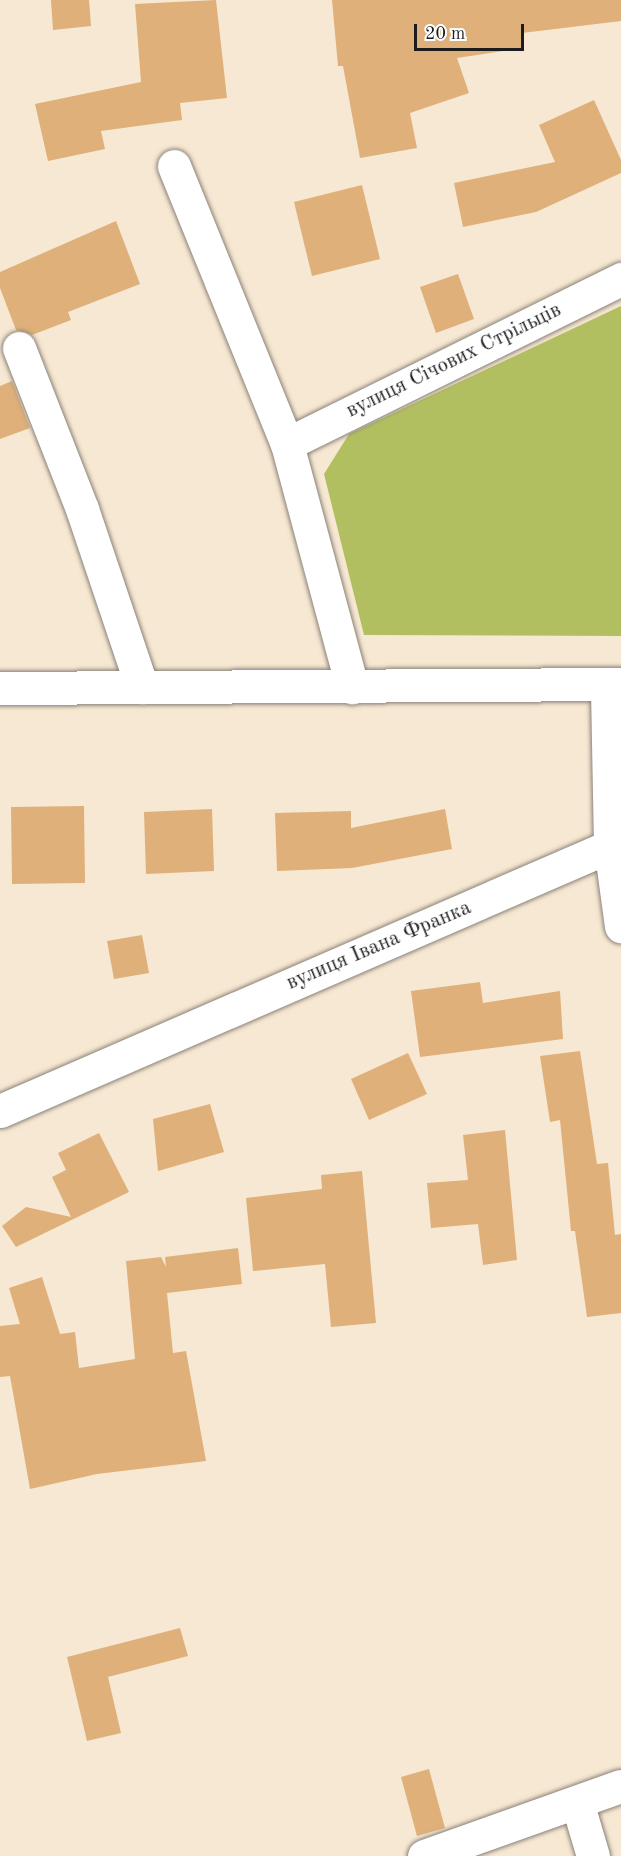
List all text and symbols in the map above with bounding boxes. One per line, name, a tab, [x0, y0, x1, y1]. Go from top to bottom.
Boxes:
scale bar	[417, 12, 526, 50]
text: 20 m	[425, 25, 465, 43]
street label: вулиця Січових Стрільців	[342, 298, 566, 424]
street label: вулиця Івана Франка	[283, 896, 475, 996]

